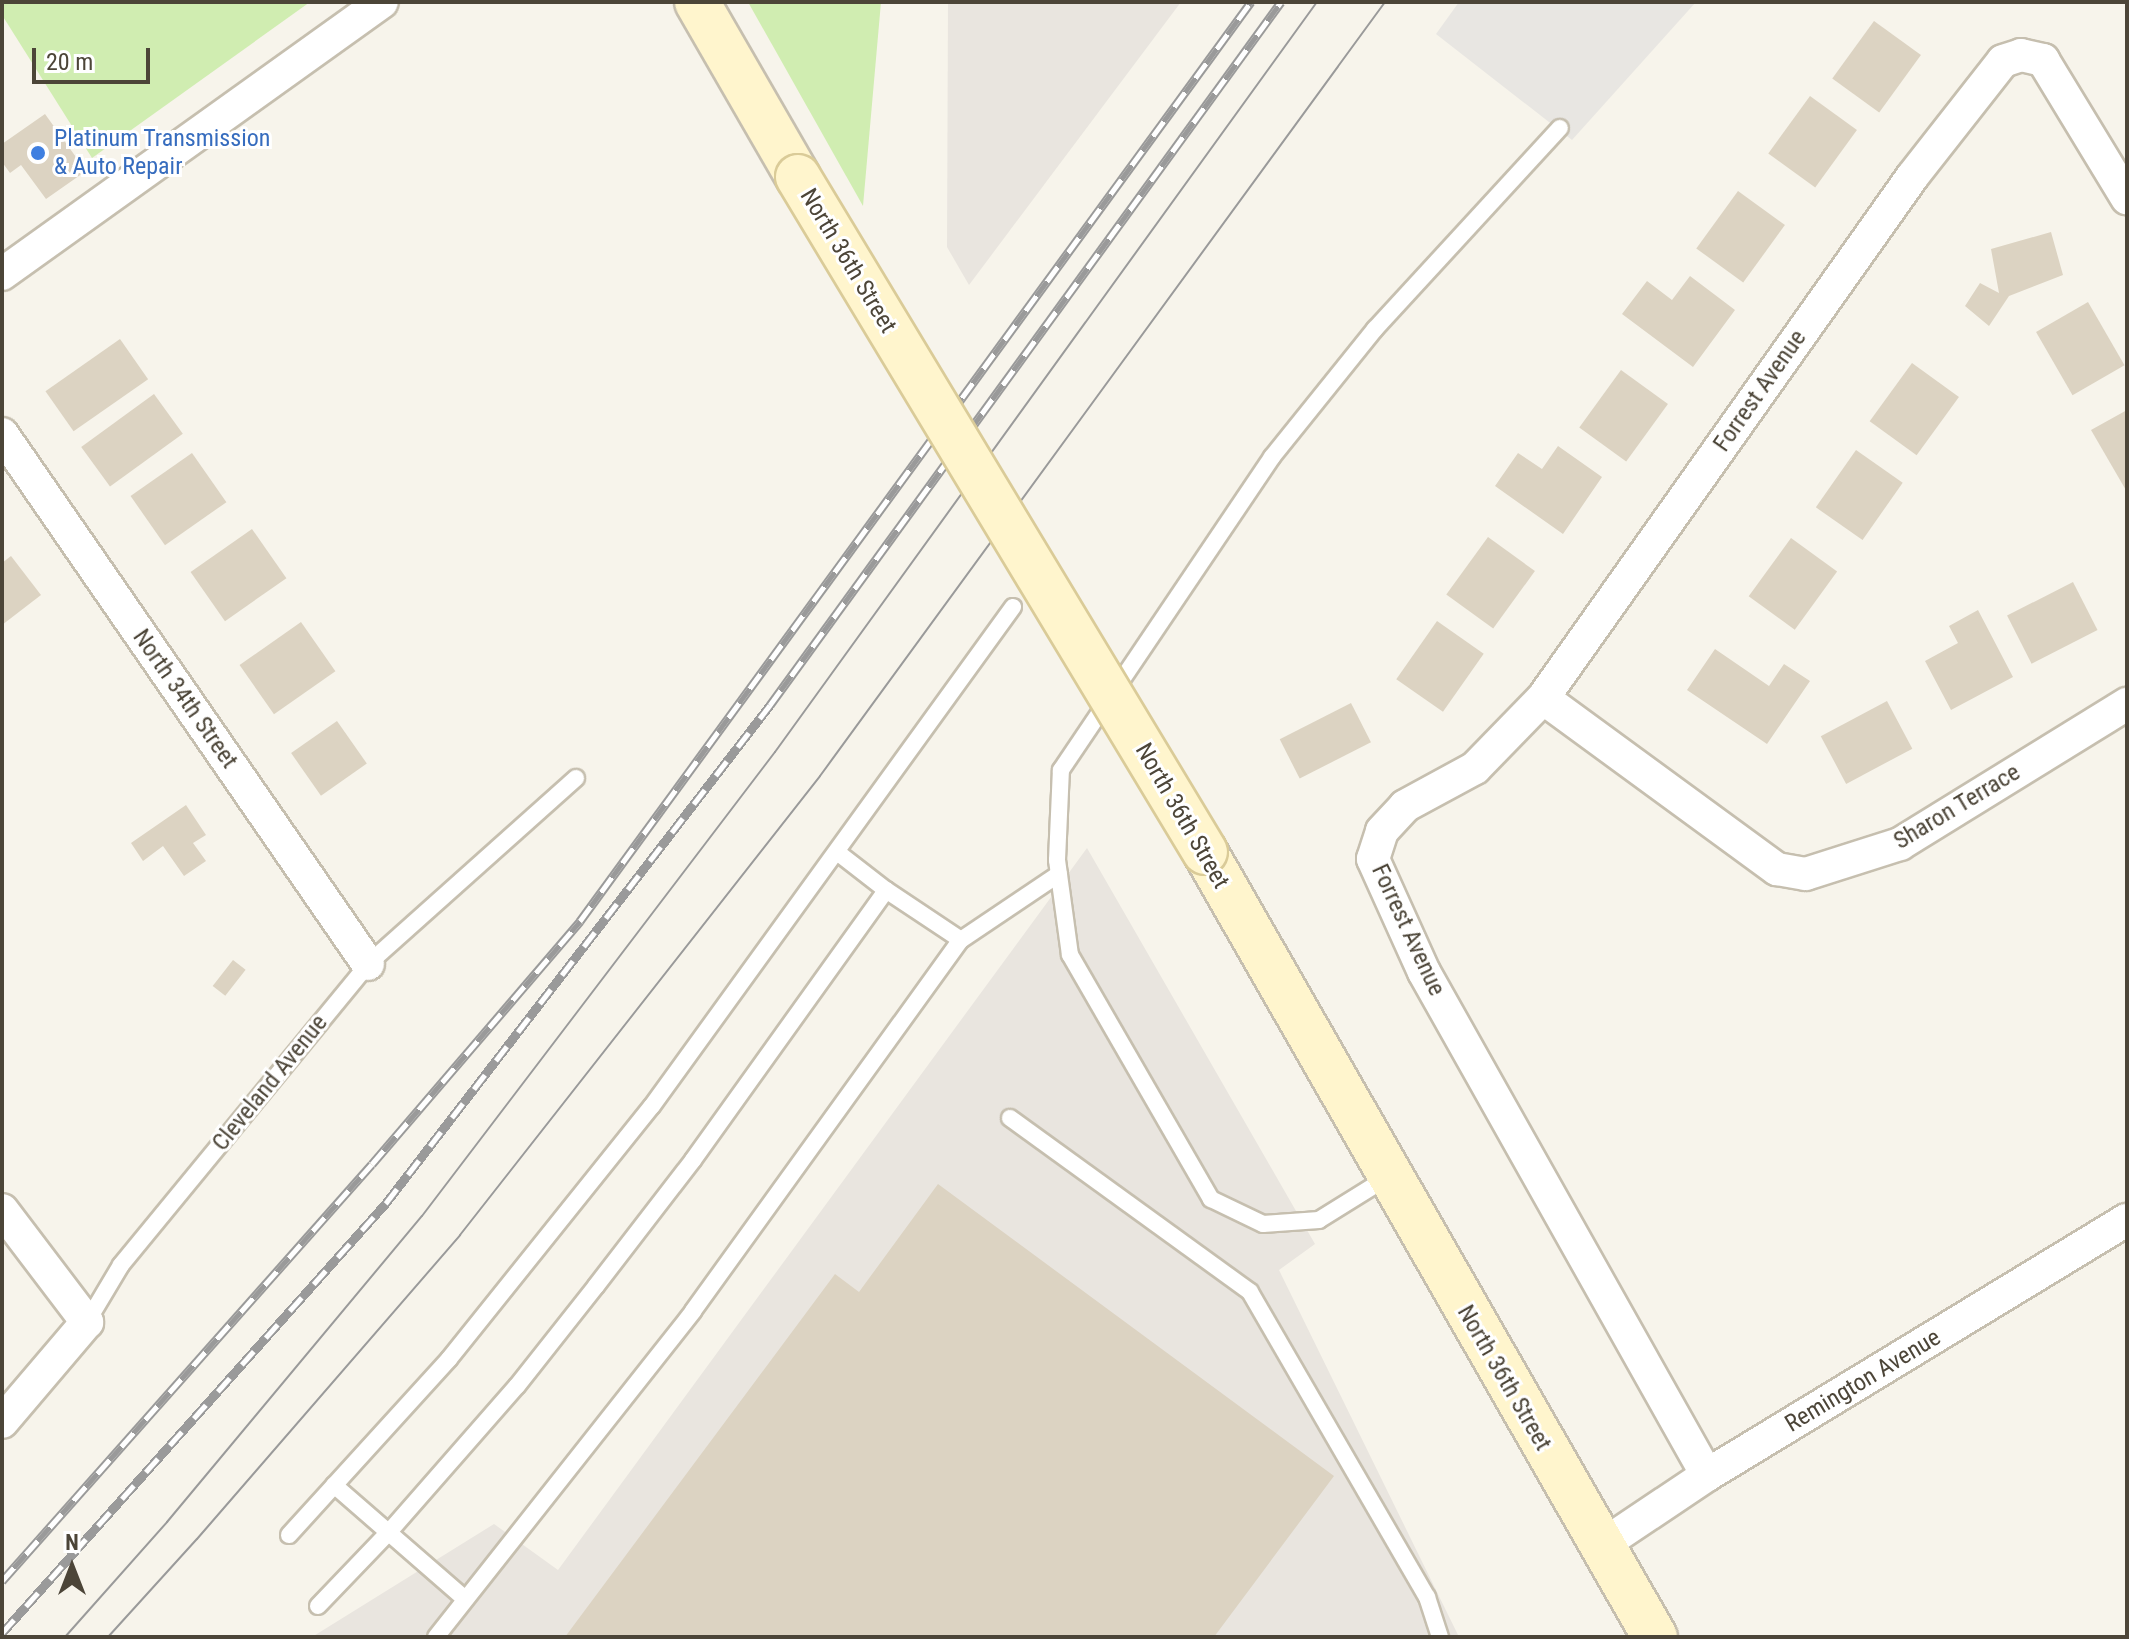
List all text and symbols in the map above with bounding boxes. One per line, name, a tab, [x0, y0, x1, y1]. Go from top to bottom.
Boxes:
scale bar	[36, 32, 154, 82]
text: 20 m	[46, 48, 93, 76]
place label: Platinum Transmission & Auto Repair	[54, 125, 271, 181]
marker: Platinum Transmission & Auto Repair	[29, 144, 47, 162]
street label: North 36th Street	[794, 184, 902, 338]
street label: Forrest Avenue	[1708, 325, 1812, 457]
street label: North 34th Street	[126, 624, 244, 774]
street label: North 36th Street	[1129, 738, 1235, 894]
street label: Sharon Terrace	[1889, 758, 2025, 856]
street label: Forrest Avenue	[1365, 860, 1451, 1000]
street label: Cleveland Avenue	[206, 1009, 334, 1157]
street label: North 36th Street	[1451, 1300, 1557, 1456]
street label: Remington Avenue	[1780, 1323, 1946, 1439]
north arrow	[32, 1527, 112, 1607]
text: N	[65, 1530, 79, 1555]

